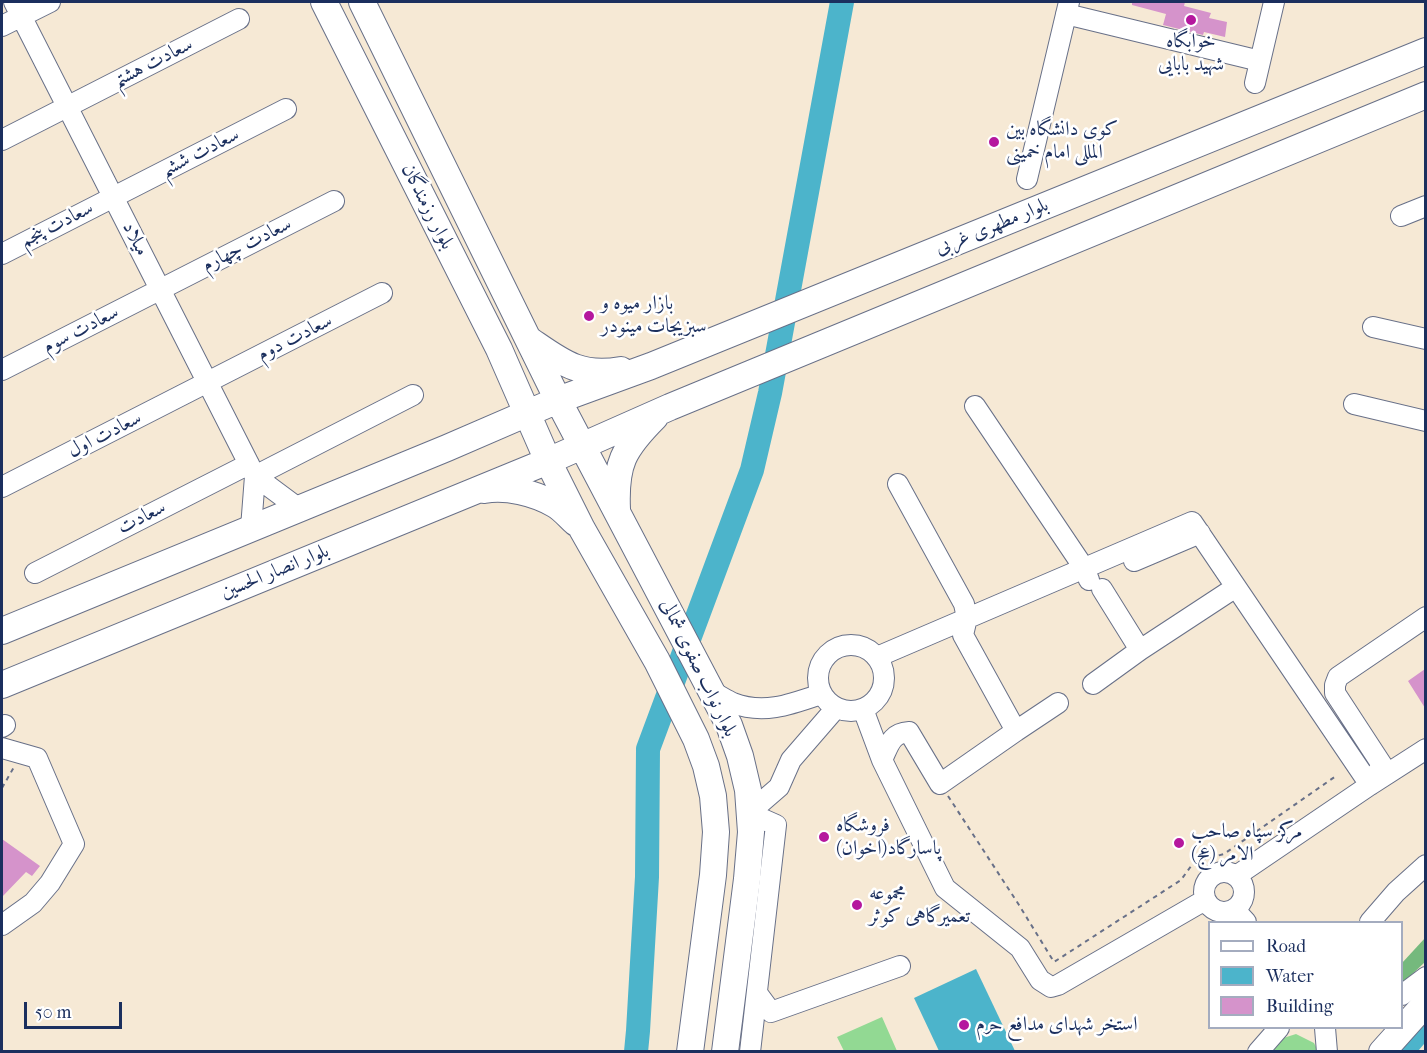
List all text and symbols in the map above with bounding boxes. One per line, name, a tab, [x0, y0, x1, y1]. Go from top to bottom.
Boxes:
marker: خوابگاه شهید بابایی	[1184, 13, 1198, 27]
place label: خوابگاه شهید بابایی	[1158, 30, 1224, 77]
street label: سعادت هشتم	[109, 33, 197, 93]
place label: کوی دانشگاه بین المللی امام خمینی	[1006, 118, 1118, 165]
street label: سعادت ششم	[157, 123, 243, 183]
marker: کوی دانشگاه بین المللی امام خمینی	[987, 135, 1001, 149]
street label: بلوار رزمندگان	[395, 160, 459, 254]
street label: بلوار مطهری غربی	[932, 193, 1052, 261]
street label: سعادت پنجم	[16, 196, 98, 254]
street label: سعادت چهارم	[198, 212, 296, 278]
street label: میلاد	[116, 218, 154, 260]
place label: بازار میوه و سبزیجات مینودر	[601, 292, 707, 339]
street label: سعادت سوم	[39, 301, 123, 359]
street label: سعادت دوم	[253, 309, 337, 367]
marker: بازار میوه و سبزیجات مینودر	[582, 309, 596, 323]
street label: سعادت اول	[64, 406, 146, 464]
street label: سعادت	[114, 496, 170, 540]
street label: بلوار انصار الحسین	[217, 539, 333, 605]
street label: بلوار نواب صفوی شمالی	[654, 595, 742, 741]
place label: فروشگاه پاسارگاد(اخوان)	[836, 814, 941, 861]
place label: مرکز سپاه صاحب الامر (عج)	[1191, 820, 1302, 867]
marker: فروشگاه پاسارگاد(اخوان)	[817, 830, 831, 844]
marker: مرکز سپاه صاحب الامر (عج)	[1172, 836, 1186, 850]
place label: مجموعه تعمیرگاهی کوثر	[869, 882, 970, 929]
marker: مجموعه تعمیرگاهی کوثر	[850, 898, 864, 912]
legend	[1208, 921, 1403, 1029]
text: Road	[1266, 936, 1306, 957]
text: Water	[1266, 966, 1314, 987]
scale bar	[27, 990, 124, 1028]
text: Building	[1266, 996, 1333, 1017]
text: 50 m	[35, 1002, 71, 1023]
place label: استخر شهدای مدافع حرم	[976, 1013, 1138, 1037]
marker: استخر شهدای مدافع حرم	[957, 1018, 971, 1032]

